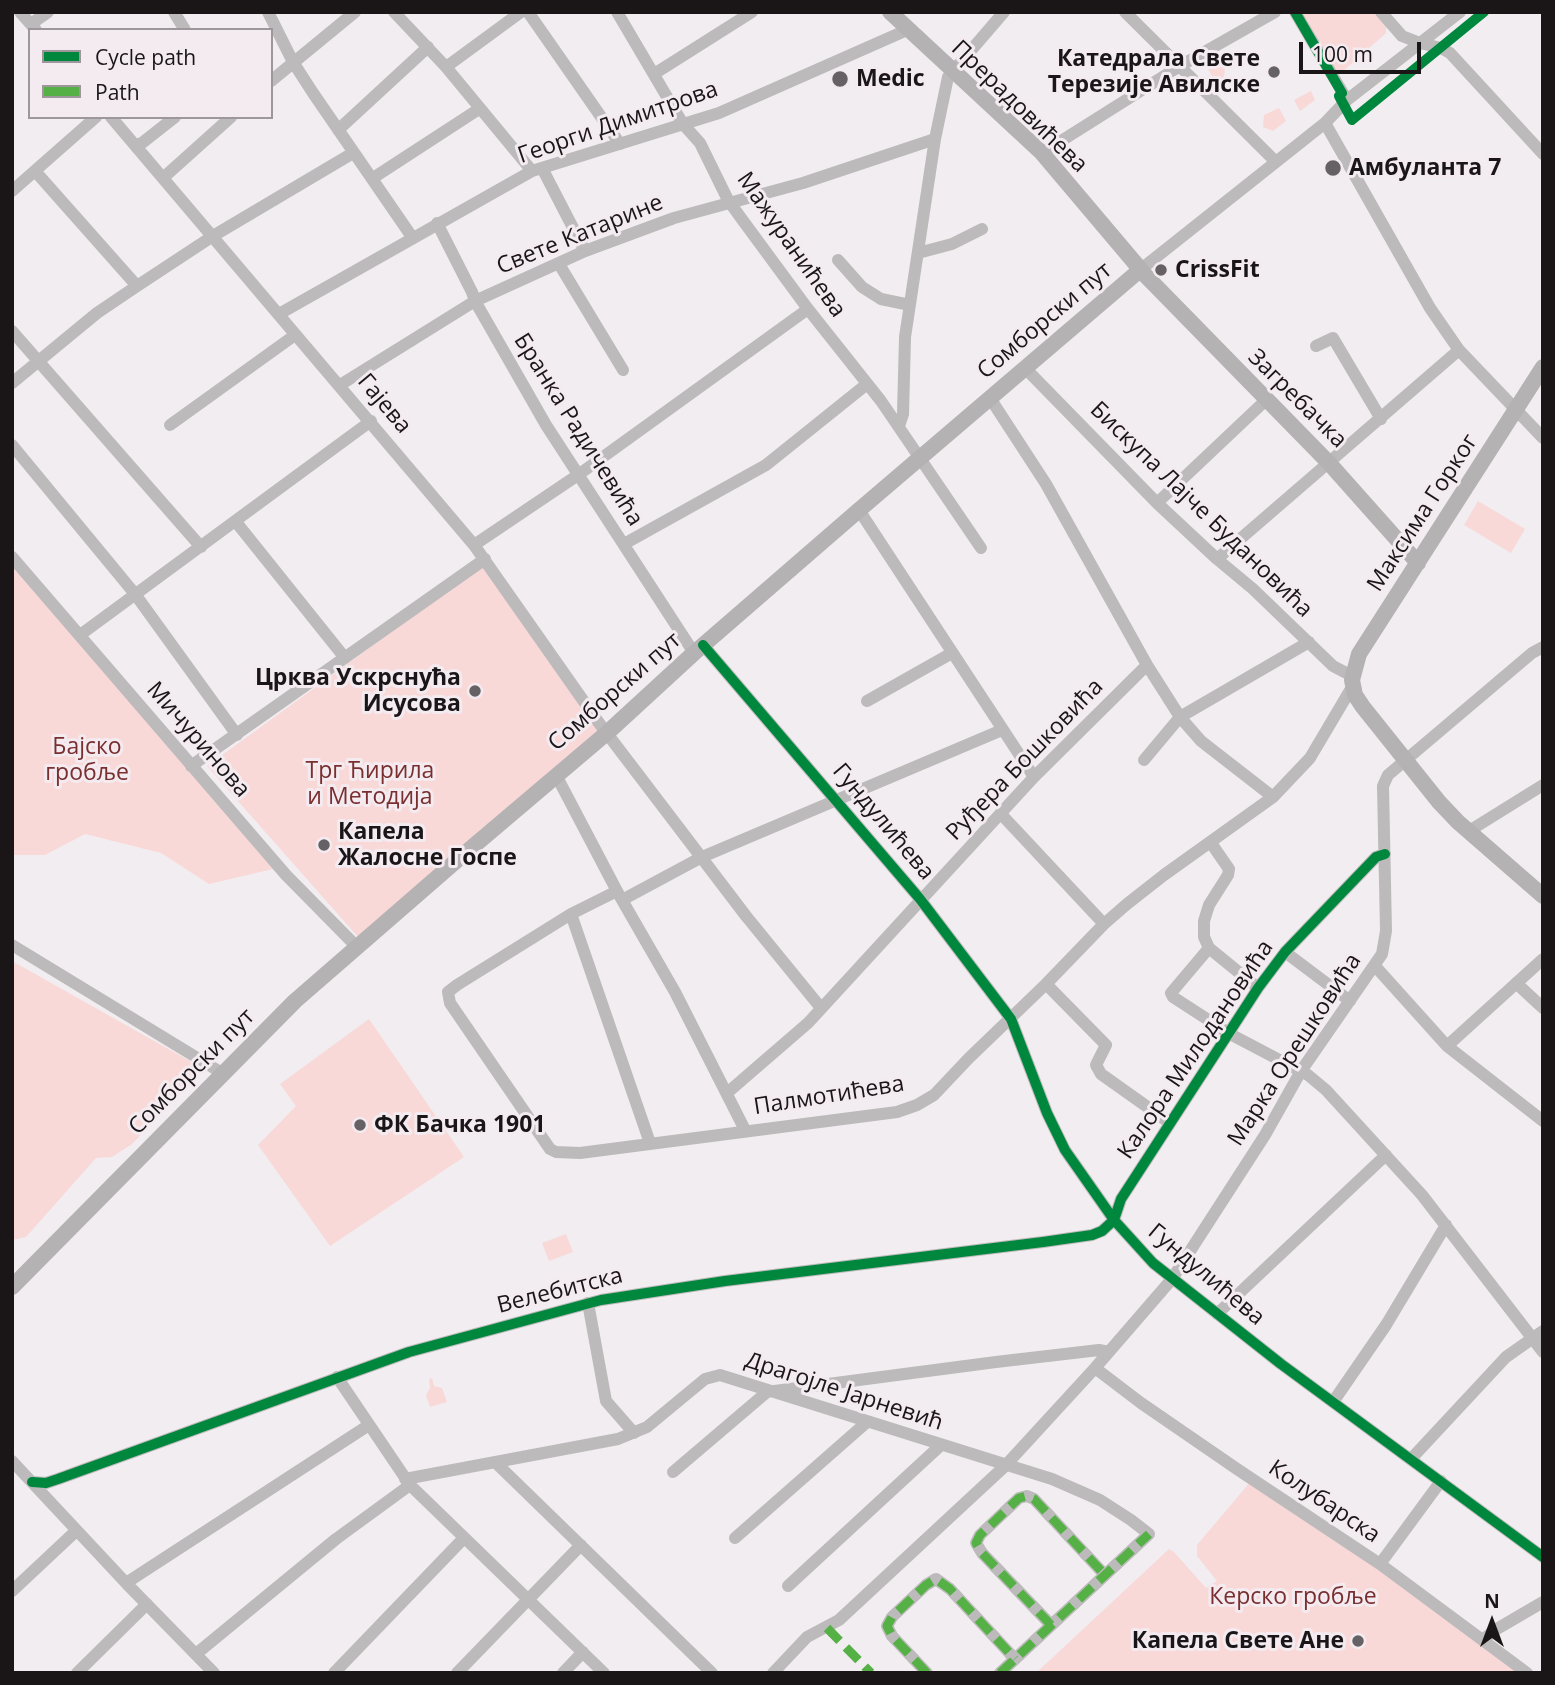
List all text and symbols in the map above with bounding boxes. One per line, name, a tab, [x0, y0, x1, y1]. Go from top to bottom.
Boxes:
legend	[28, 28, 273, 119]
scale bar	[1303, 28, 1426, 72]
street label: Прерадовићева	[945, 35, 1093, 179]
text: 100 m	[1312, 40, 1373, 68]
text: Cycle path	[95, 43, 196, 71]
place label: Катедрала Свете Терезије Авилске	[1048, 45, 1260, 99]
marker: Катедрала Свете Терезије Авилске	[1266, 64, 1282, 80]
place label: Medic	[856, 65, 925, 93]
marker: Medic	[830, 69, 850, 89]
street label: Георги Димитрова	[514, 76, 722, 170]
text: Path	[95, 78, 140, 106]
place label: Амбуланта 7	[1349, 154, 1501, 182]
marker: Амбуланта 7	[1323, 158, 1343, 178]
street label: Мажуранићева	[731, 167, 851, 323]
street label: Свете Катарине	[493, 189, 667, 281]
place label: CrissFit	[1175, 256, 1260, 284]
street label: Сомборски пут	[972, 257, 1118, 385]
marker: CrissFit	[1153, 262, 1169, 278]
street label: Бранка Радичевића	[507, 328, 649, 532]
street label: Загребачка	[1242, 344, 1352, 454]
street label: Гајева	[351, 369, 417, 439]
street label: Бискупа Лајче Будановића	[1084, 396, 1318, 624]
street label: Максима Горког	[1362, 429, 1484, 597]
street label: Сомборски пут	[543, 627, 687, 757]
place label: Црква Ускрснућа Исусова	[255, 664, 461, 718]
street label: Руђера Бошковића	[941, 673, 1109, 847]
street label: Мичуринова	[140, 677, 256, 803]
marker: Црква Ускрснућа Исусова	[467, 683, 483, 699]
park label: Бајско гробље	[45, 733, 129, 787]
park label: Трг Ћирила и Методија	[306, 757, 434, 811]
street label: Гундулићева	[826, 758, 940, 886]
place label: Капела Жалосне Госпе	[338, 818, 517, 872]
marker: Капела Жалосне Госпе	[316, 837, 332, 853]
street label: Калора Милодановића	[1112, 935, 1280, 1165]
street label: Марка Орешковића	[1222, 949, 1368, 1151]
street label: Сомборски пут	[123, 1003, 261, 1141]
street label: Палмотићева	[752, 1070, 906, 1122]
place label: ФК Бачка 1901	[374, 1111, 546, 1139]
marker: ФК Бачка 1901	[352, 1117, 368, 1133]
street label: Гундулићева	[1142, 1218, 1270, 1332]
street label: Велебитска	[494, 1262, 626, 1320]
street label: Драгојле Јарневић	[741, 1347, 947, 1437]
street label: Колубарска	[1263, 1455, 1385, 1549]
park label: Керско гробље	[1209, 1583, 1377, 1611]
north arrow	[1457, 1587, 1527, 1657]
text: N	[1484, 1588, 1500, 1614]
place label: Капела Свете Ане	[1132, 1627, 1344, 1655]
marker: Капела Свете Ане	[1350, 1633, 1366, 1649]

